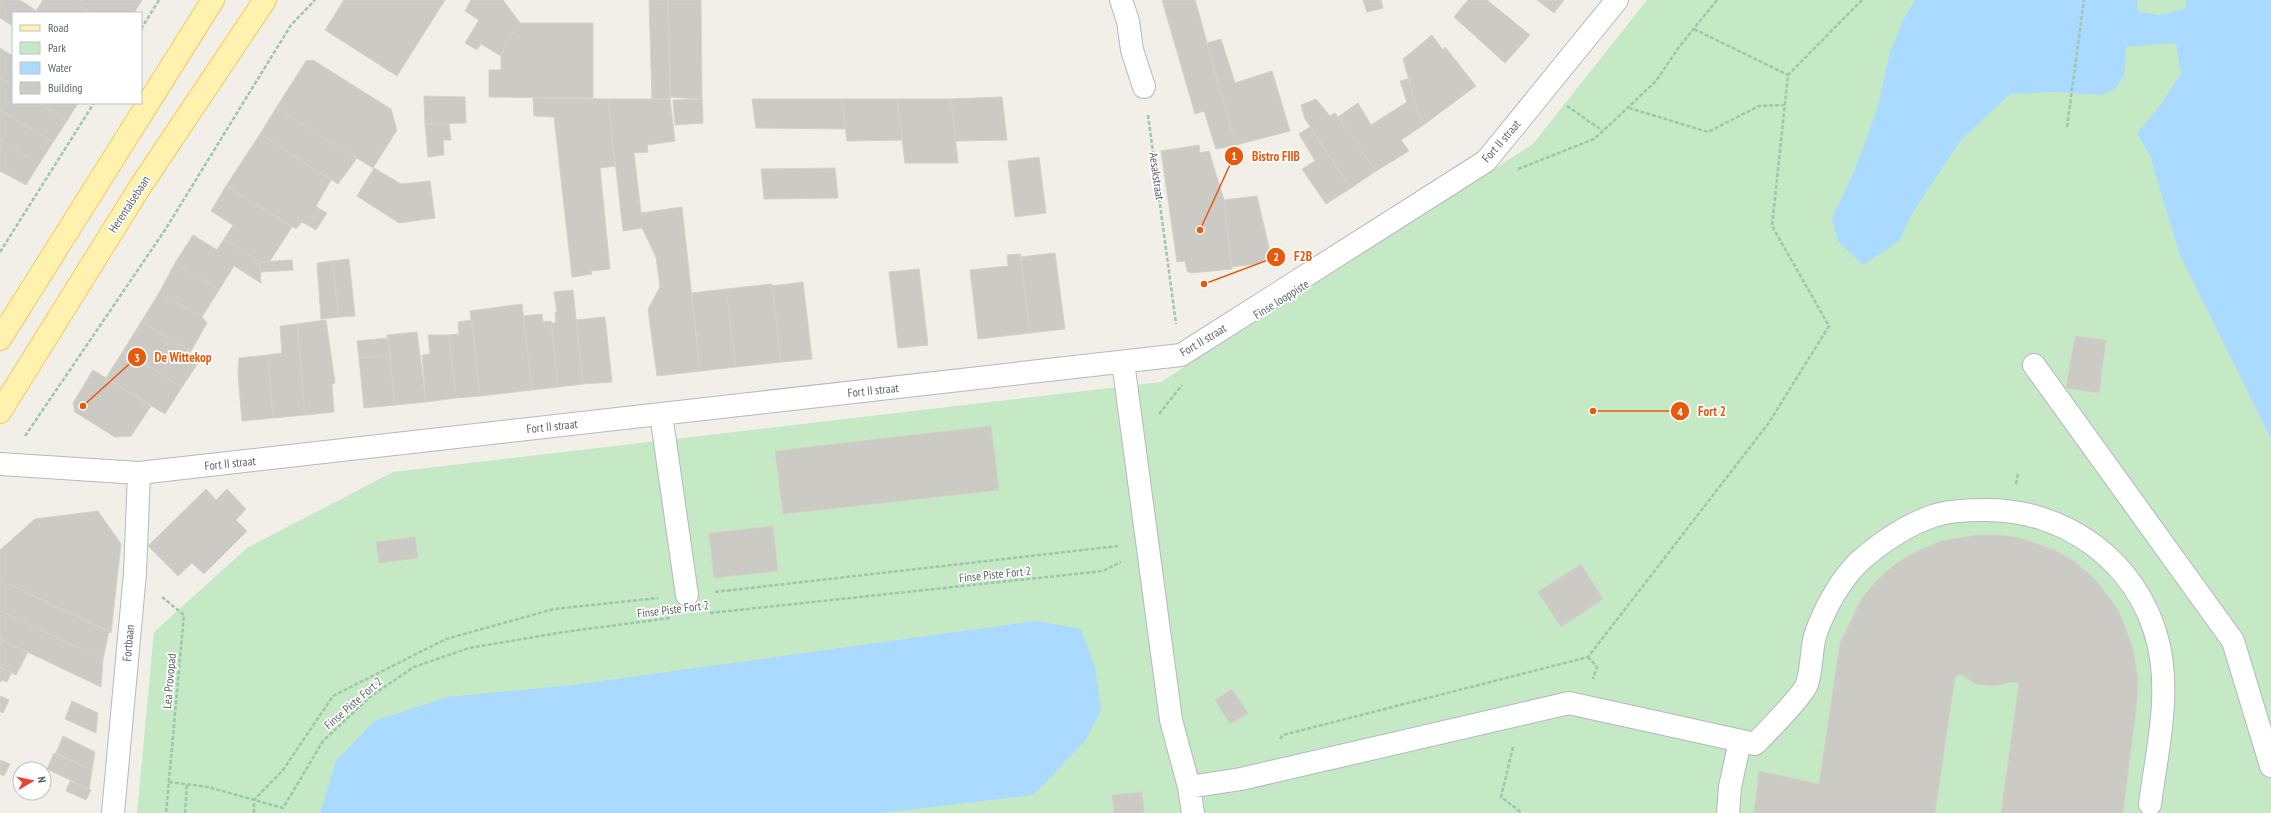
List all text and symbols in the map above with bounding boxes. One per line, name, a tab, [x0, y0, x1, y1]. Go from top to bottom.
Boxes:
legend	[12, 12, 142, 104]
text: Road	[48, 20, 68, 35]
text: Park	[48, 40, 66, 55]
text: Water	[48, 60, 73, 75]
text: Building	[48, 80, 83, 95]
street label: Fort II straat	[1479, 116, 1524, 165]
callout: Bistro FIIB	[1224, 143, 1308, 168]
text: 1	[1231, 148, 1237, 163]
text: Bistro FIIB	[1252, 148, 1300, 165]
street label: Aesakstraat	[1146, 151, 1168, 201]
street label: Herentalsebaan	[105, 173, 153, 235]
callout: F2B	[1266, 244, 1320, 269]
text: F2B	[1294, 248, 1312, 265]
text: 2	[1273, 249, 1279, 264]
street label: Finse looppiste	[1250, 276, 1312, 322]
street label: Fort II straat	[1177, 320, 1229, 360]
callout: De Wittekop	[127, 345, 220, 370]
text: De Wittekop	[154, 349, 212, 366]
text: 3	[134, 350, 140, 365]
street label: Fort II straat	[847, 380, 900, 400]
callout: Fort 2	[1670, 399, 1734, 424]
text: Fort 2	[1698, 403, 1726, 420]
text: 4	[1677, 404, 1683, 419]
street label: Fort II straat	[526, 416, 579, 436]
street label: Fort II straat	[204, 453, 257, 473]
street label: Finse Piste Fort 2	[958, 563, 1032, 585]
street label: Finse Piste Fort 2	[636, 597, 710, 621]
street label: Fortbaan	[119, 624, 137, 662]
street label: Lea Provopad	[159, 653, 179, 709]
street label: Finse Piste Fort 2	[321, 674, 385, 732]
north arrow	[12, 761, 52, 801]
text: N	[34, 775, 49, 784]

